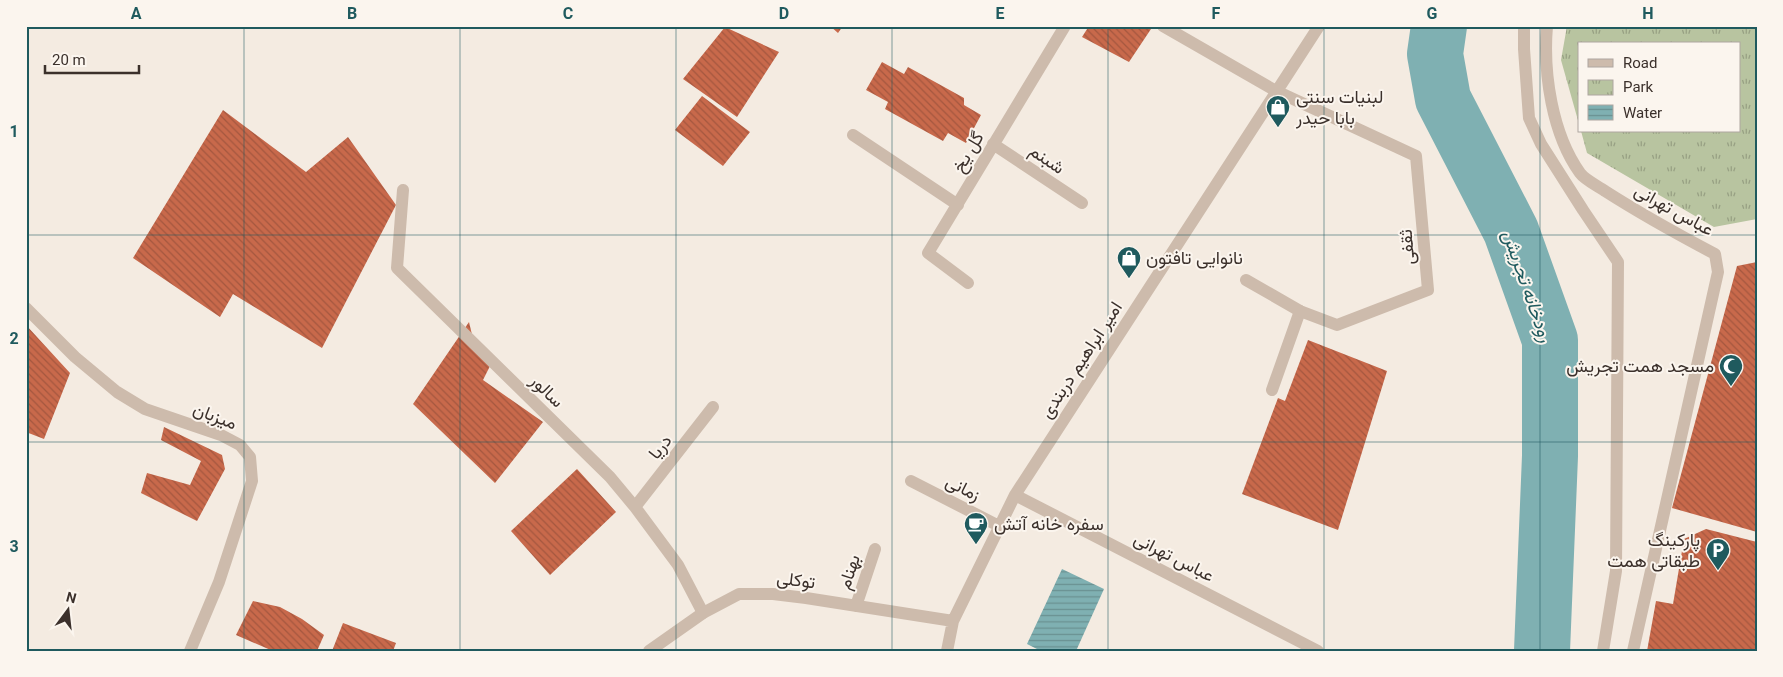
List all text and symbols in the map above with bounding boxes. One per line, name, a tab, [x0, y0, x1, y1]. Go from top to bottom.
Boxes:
text: A	[131, 4, 142, 23]
text: B	[347, 4, 357, 23]
text: C	[563, 4, 573, 23]
text: D	[779, 4, 789, 23]
text: E	[996, 4, 1005, 23]
text: F	[1212, 4, 1221, 23]
text: G	[1427, 4, 1438, 23]
text: H	[1642, 4, 1654, 23]
scale bar	[45, 42, 139, 74]
legend	[1578, 42, 1740, 132]
text: 20 m	[52, 51, 86, 69]
text: Road	[1623, 54, 1657, 72]
text: Park	[1623, 78, 1654, 96]
place label: لبنیات سنتی بابا حیدر	[1295, 86, 1383, 129]
shop icon: لبنیات سنتی بابا حیدر	[1265, 94, 1291, 128]
text: Water	[1623, 104, 1662, 122]
text: 1	[9, 122, 19, 141]
street label: گل یخ	[947, 128, 989, 177]
street label: شبنم	[1025, 139, 1069, 180]
street label: عباس تهرانی	[1630, 179, 1718, 241]
water label: رودخانه تجریش	[1498, 227, 1558, 346]
street label: ثقفی	[1394, 228, 1420, 266]
shop icon: نانوایی تافتون	[1116, 245, 1142, 279]
place label: نانوایی تافتون	[1146, 247, 1243, 269]
street label: امیر ابراهیم دربندی	[1035, 298, 1128, 423]
text: 2	[9, 329, 19, 348]
mosque icon: مسجد همت تجریش	[1718, 353, 1744, 387]
place label: مسجد همت تجریش	[1566, 355, 1714, 377]
street label: سالور	[525, 369, 568, 412]
street label: میزبان	[190, 398, 240, 434]
street label: دریا	[644, 430, 676, 464]
street label: زمانی	[942, 470, 984, 506]
cafe icon: سفره خانه آتش	[963, 511, 989, 545]
place label: سفره خانه آتش	[994, 513, 1104, 535]
street label: عباس تهرانی	[1130, 527, 1218, 587]
place label: پارکینگ طبقاتی همت	[1607, 529, 1700, 572]
text: 3	[9, 537, 19, 556]
parking icon: پارکینگ طبقاتی همت	[1705, 537, 1731, 571]
street label: بهنام	[833, 552, 866, 593]
street label: توکلی	[775, 567, 817, 593]
north arrow	[42, 584, 92, 634]
text: N	[65, 588, 78, 606]

